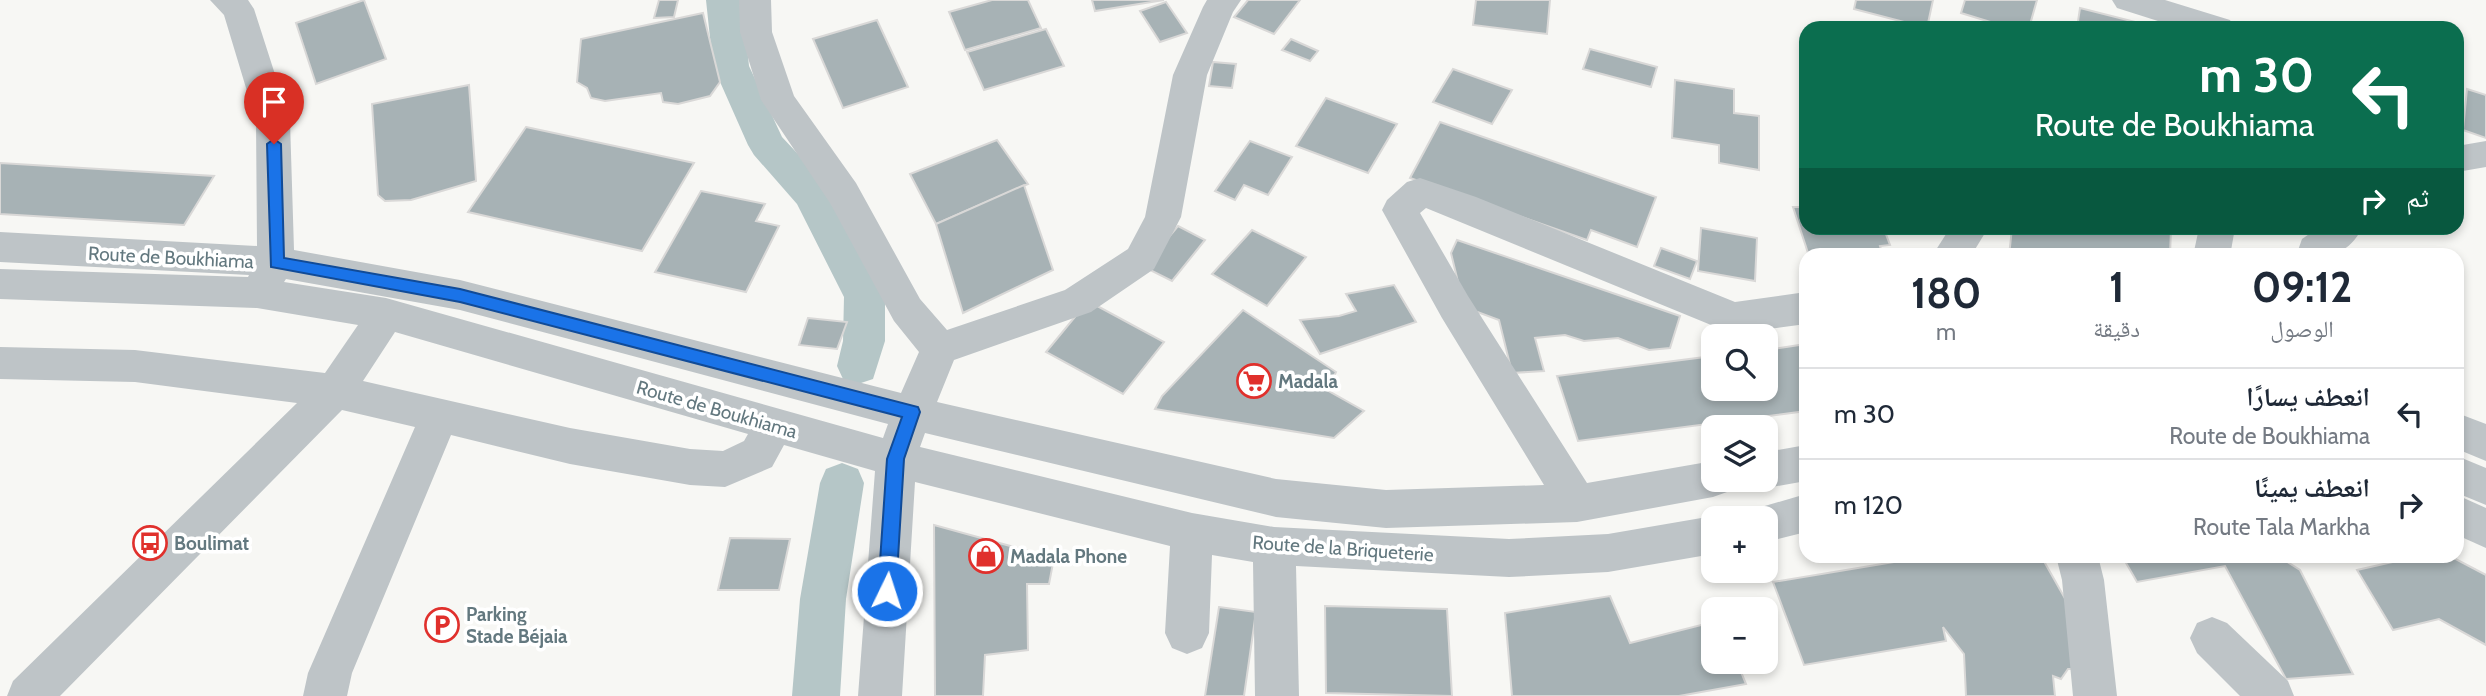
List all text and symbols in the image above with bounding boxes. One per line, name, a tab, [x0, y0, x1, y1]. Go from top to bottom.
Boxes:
text: 30 m	[2199, 45, 2314, 104]
icon: left	[2338, 49, 2429, 140]
pin	[244, 72, 304, 144]
icon: arrive	[255, 83, 293, 121]
text: Route de Boukhiama	[2035, 105, 2314, 144]
icon: right	[2354, 182, 2392, 220]
text: ثم	[2406, 182, 2429, 214]
street label: Route de Boukhiama	[88, 242, 254, 273]
text: 1	[2109, 261, 2124, 313]
text: 09:12	[2252, 261, 2352, 313]
text: 180	[1911, 267, 1981, 319]
text: دقيقة	[2093, 315, 2140, 343]
text: الوصول	[2270, 315, 2334, 343]
text: m	[1936, 318, 1956, 346]
map controls	[1701, 324, 1778, 674]
button: search	[1701, 324, 1778, 401]
supermarket icon: Madala	[1235, 362, 1273, 400]
place label: Madala	[1278, 370, 1338, 393]
street label: Route de Boukhiama	[634, 376, 800, 443]
text: انعطف يسارًا	[2246, 381, 2370, 413]
icon: left	[2391, 395, 2429, 433]
text: 30 m	[1834, 398, 1895, 430]
button: layers	[1701, 415, 1778, 492]
text: Route de Boukhiama	[2169, 422, 2370, 450]
text: انعطف يمينًا	[2254, 472, 2370, 504]
icon: right	[2391, 486, 2429, 524]
text: 120 m	[1834, 489, 1903, 521]
button: +	[1701, 506, 1778, 583]
text: Route Tala Markha	[2193, 513, 2370, 541]
bus stop icon: Boulimat	[131, 524, 169, 562]
street label: Route de la Briqueterie	[1252, 531, 1435, 566]
place label: Boulimat	[174, 532, 250, 555]
shop icon: Madala Phone	[967, 537, 1005, 575]
place label: Madala Phone	[1010, 545, 1127, 568]
position arrow	[850, 554, 924, 628]
button: −	[1701, 597, 1778, 674]
place label: Parking Stade Béjaia	[466, 603, 568, 648]
parking icon: Parking Stade Béjaia	[423, 606, 461, 644]

